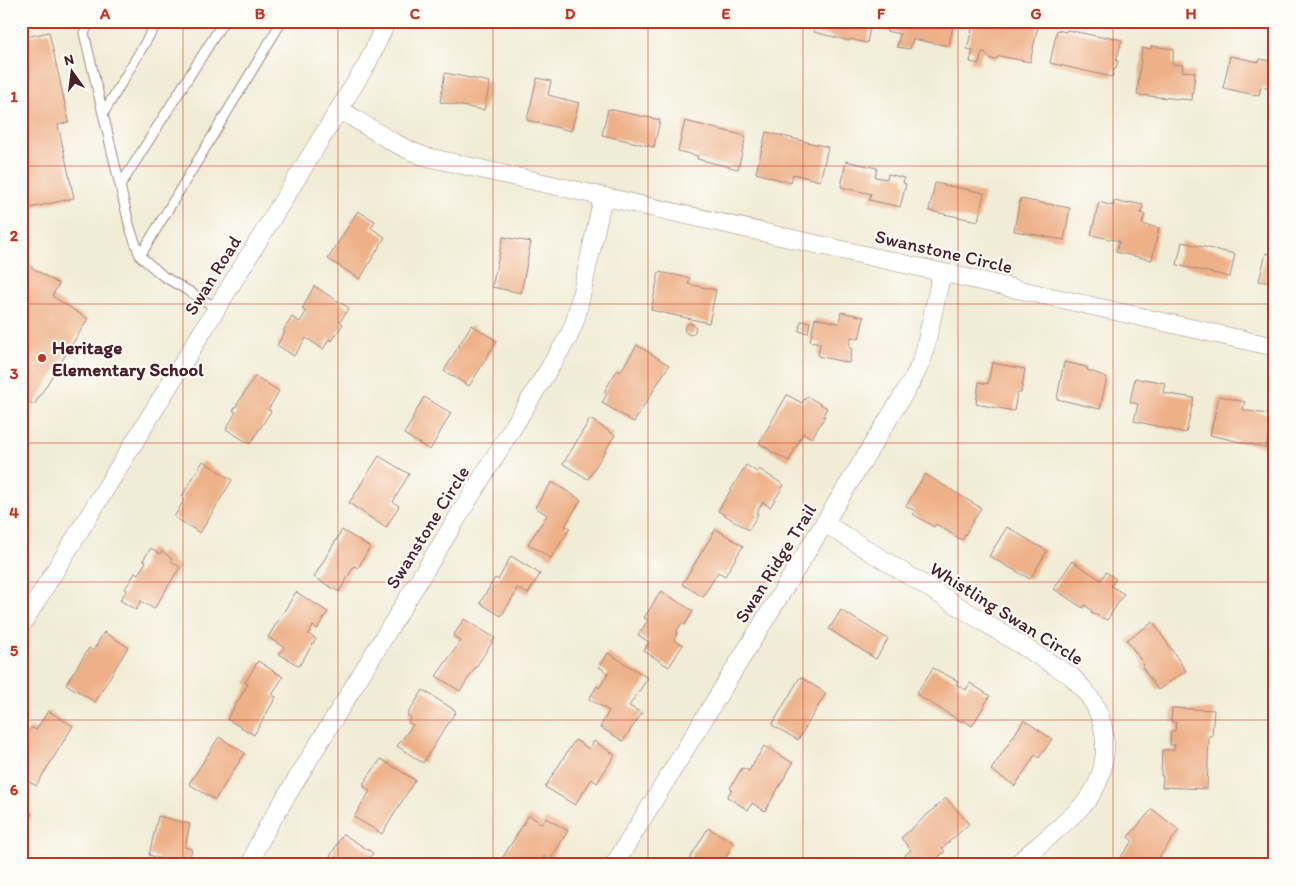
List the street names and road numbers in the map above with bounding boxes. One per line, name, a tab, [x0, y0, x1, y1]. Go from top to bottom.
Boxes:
street label: Swanstone Circle	[873, 224, 1015, 278]
street label: Swan Road	[179, 231, 246, 319]
street label: Swanstone Circle	[380, 462, 474, 593]
street label: Swan Ridge Trail	[730, 499, 822, 627]
street label: Whistling Swan Circle	[926, 557, 1088, 670]

